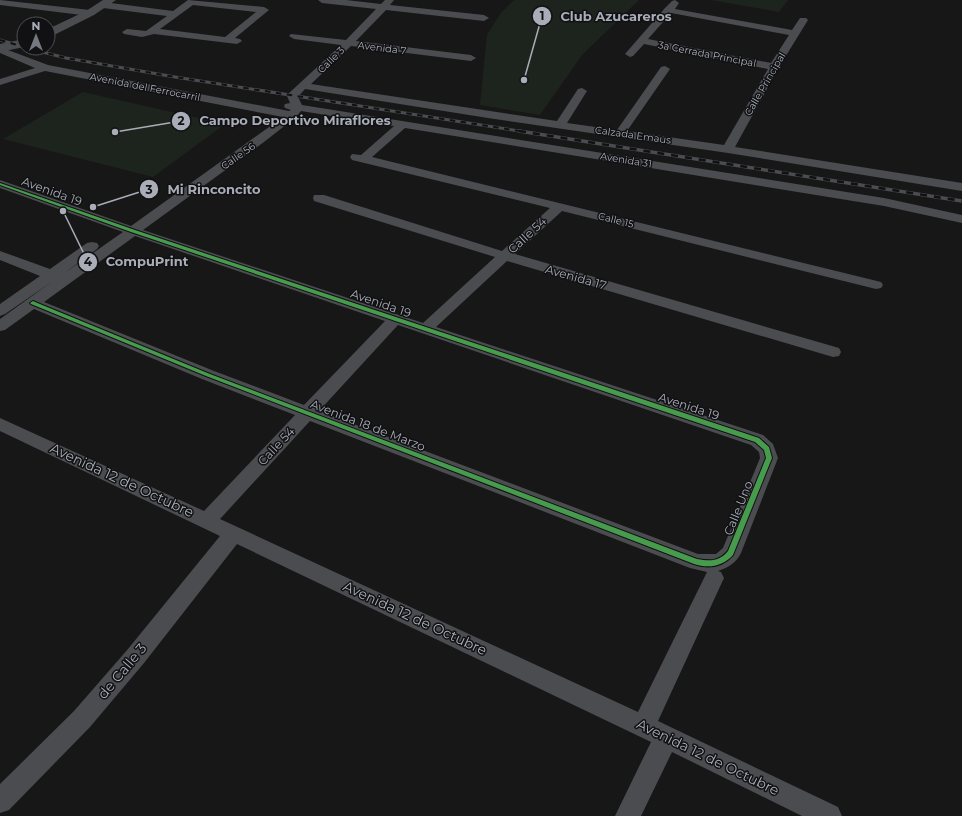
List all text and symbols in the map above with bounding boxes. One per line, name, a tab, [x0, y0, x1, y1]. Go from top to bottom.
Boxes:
callout: Club Azucareros	[532, 3, 679, 28]
text: 1	[540, 8, 544, 23]
text: Club Azucareros	[560, 8, 672, 24]
north arrow	[16, 16, 56, 56]
text: N	[32, 19, 40, 33]
street label: 3a Cerrada Principal	[657, 38, 757, 70]
street label: Avenida 7	[357, 39, 407, 57]
street label: Calle 3	[315, 44, 347, 76]
street label: Calle Principal	[742, 50, 788, 118]
street label: Avenida del Ferrocarril	[89, 70, 201, 104]
callout: Campo Deportivo Miraflores	[171, 108, 398, 133]
text: Campo Deportivo Miraflores	[199, 112, 391, 128]
text: 2	[177, 113, 185, 128]
street label: Calzada Emaus	[594, 123, 672, 147]
street label: Calle 56	[218, 140, 258, 172]
street label: Avenida 31	[599, 149, 653, 171]
street label: Avenida 19	[20, 173, 84, 209]
callout: Mi Rinconcito	[139, 177, 269, 202]
text: Mi Rinconcito	[167, 181, 261, 197]
text: 3	[144, 182, 153, 197]
street label: Calle 15	[597, 209, 635, 231]
street label: Calle 54	[505, 213, 549, 257]
callout: CompuPrint	[78, 249, 197, 274]
text: CompuPrint	[106, 253, 189, 269]
text: 4	[84, 254, 93, 269]
street label: Avenida 17	[544, 261, 608, 293]
street label: Avenida 19	[349, 286, 413, 320]
street label: Avenida 19	[657, 389, 721, 423]
street label: Avenida 18 de Marzo	[308, 396, 428, 454]
street label: Calle 54	[254, 424, 298, 468]
street label: Avenida 12 de Octubre	[47, 439, 197, 521]
street label: Calle Uno	[720, 479, 756, 537]
street label: Avenida 12 de Octubre	[340, 577, 490, 659]
street label: de Calle 3	[93, 639, 151, 703]
street label: Avenida 12 de Octubre	[634, 715, 782, 799]

